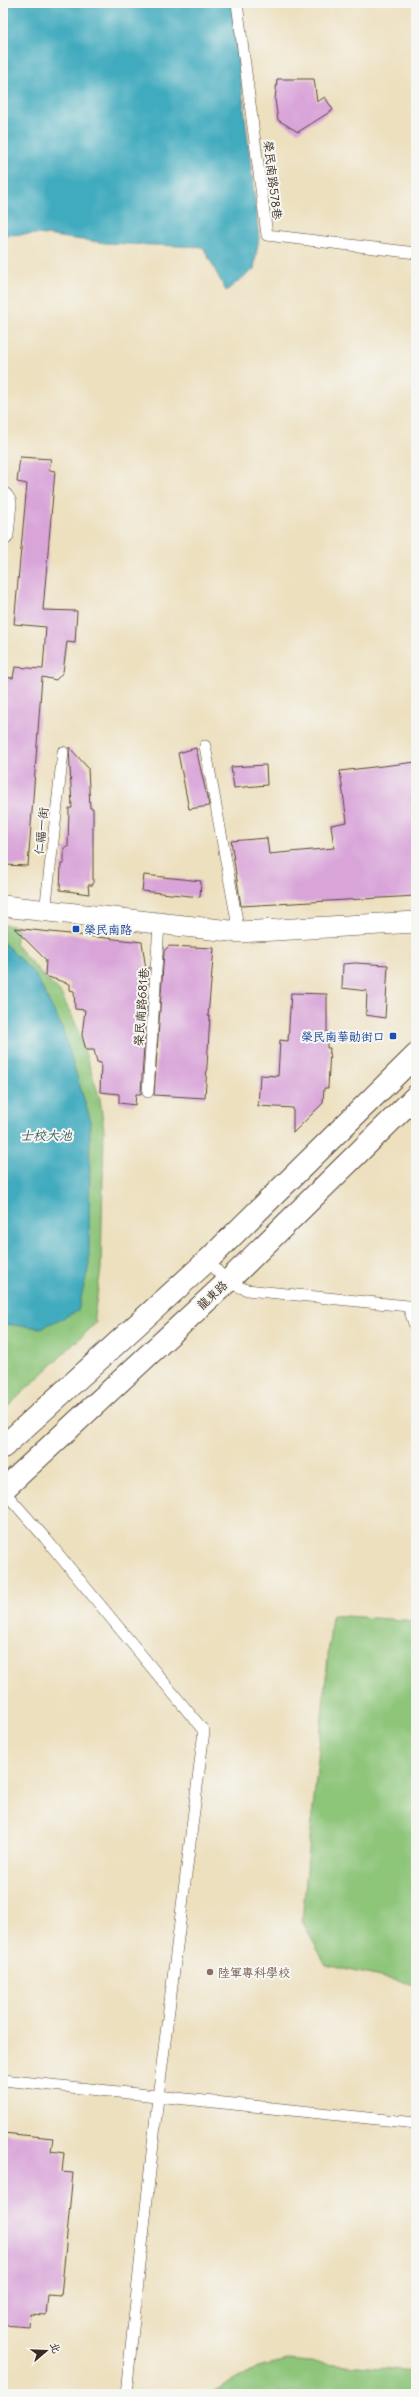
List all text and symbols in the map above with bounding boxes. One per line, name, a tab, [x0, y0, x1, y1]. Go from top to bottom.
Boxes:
street label: 榮民南路578巷	[261, 140, 285, 220]
street label: 仁福一街	[31, 806, 51, 856]
place label: 榮民南路	[84, 922, 132, 937]
marker: 榮民南路	[71, 924, 81, 934]
street label: 榮民南路681巷	[131, 967, 151, 1047]
place label: 榮民南華勛街口	[301, 1029, 385, 1044]
marker: 榮民南華勛街口	[388, 1031, 398, 1041]
water label: 士校大池	[20, 1127, 73, 1144]
street label: 龍東路	[194, 1277, 230, 1313]
place label: 陸軍專科學校	[218, 1965, 290, 1980]
marker: 陸軍專科學校	[205, 1967, 215, 1977]
north arrow	[26, 2331, 66, 2371]
text: 北	[47, 2340, 64, 2355]

